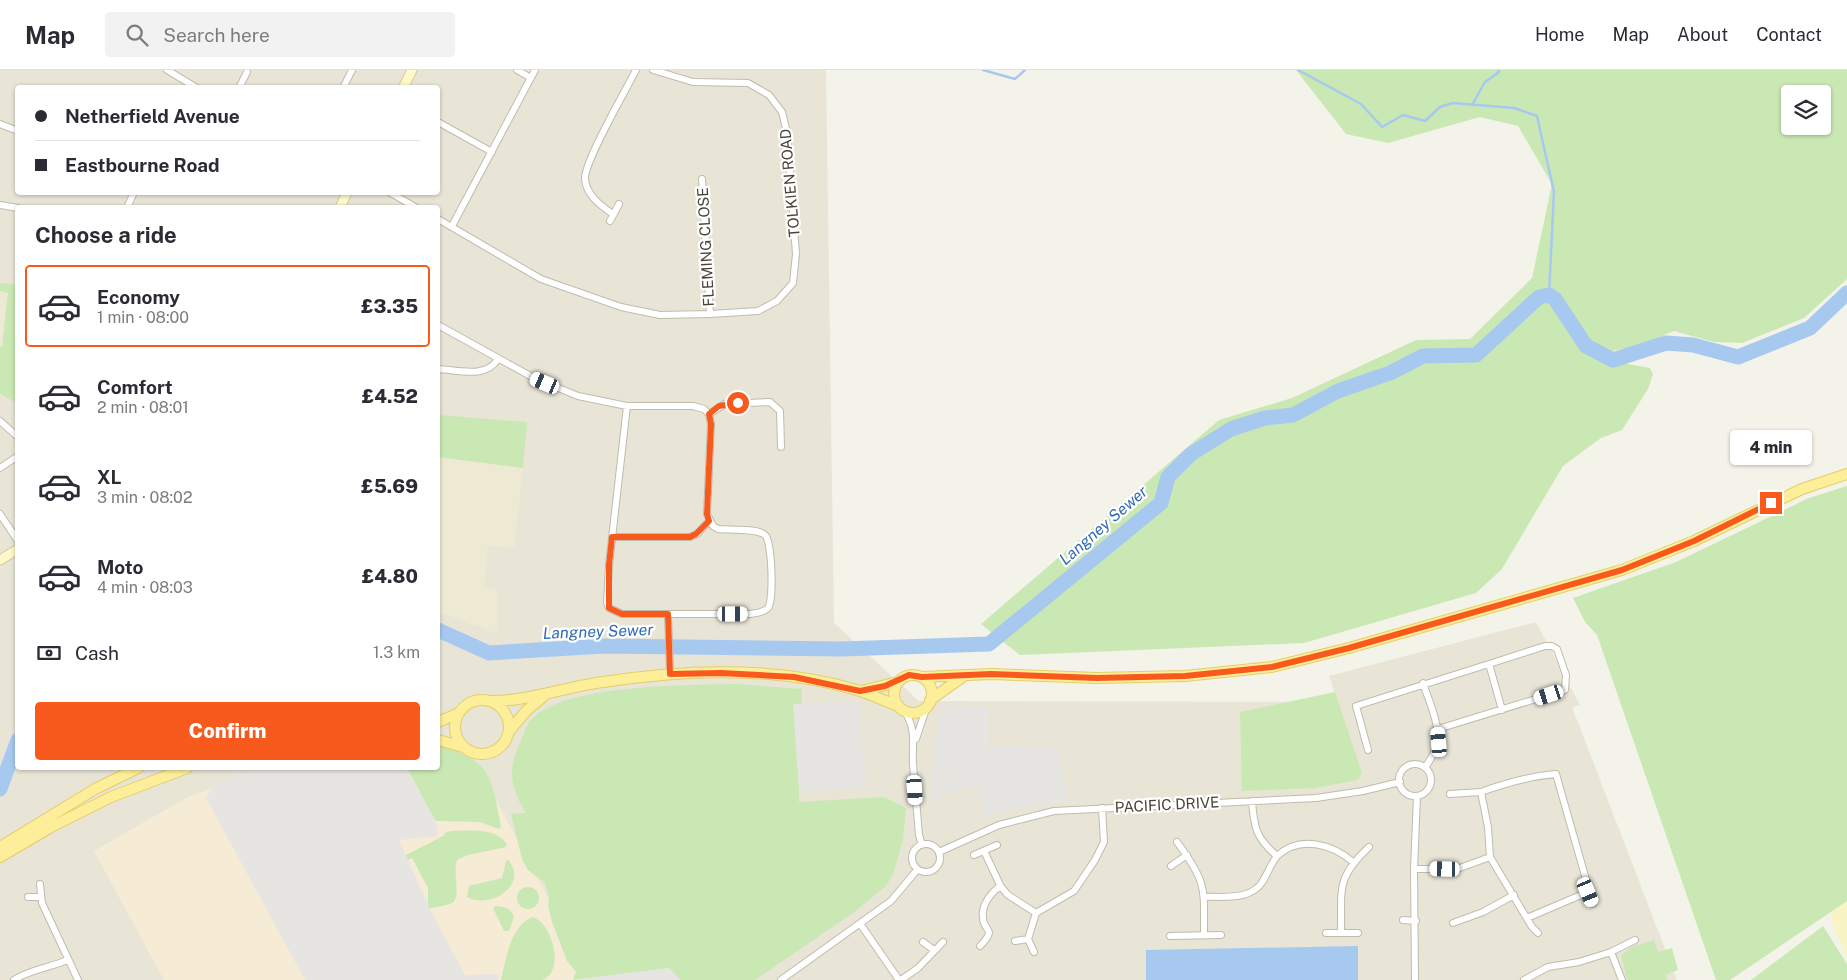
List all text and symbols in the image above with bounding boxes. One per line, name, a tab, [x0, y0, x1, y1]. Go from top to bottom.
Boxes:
search box	[105, 12, 455, 57]
text: Map	[25, 21, 75, 49]
icon: search	[123, 21, 151, 49]
text: Search here	[163, 24, 270, 46]
text: Home	[1535, 24, 1585, 45]
text: Map	[1613, 24, 1649, 45]
text: About	[1677, 24, 1728, 45]
text: Contact	[1756, 24, 1822, 45]
map controls	[1781, 85, 1831, 135]
button: layers	[1781, 85, 1831, 135]
text: Netherfield Avenue	[65, 105, 240, 127]
street label: TOLKIEN ROAD	[776, 128, 803, 238]
text: Eastbourne Road	[65, 154, 220, 176]
street label: FLEMING CLOSE	[694, 187, 717, 307]
text: Choose a ride	[35, 222, 177, 248]
icon: car	[37, 284, 82, 329]
text: Economy	[97, 286, 180, 308]
text: £3.35	[361, 295, 418, 317]
text: 1 min · 08:00	[97, 308, 189, 327]
car	[528, 370, 561, 396]
icon: car	[37, 374, 82, 419]
text: Comfort	[97, 376, 173, 398]
text: £4.52	[362, 385, 418, 407]
route start	[727, 392, 749, 414]
text: 2 min · 08:01	[97, 398, 189, 417]
callout: 4 min	[1730, 430, 1812, 466]
text: 4 min	[1750, 438, 1792, 457]
icon: car	[37, 464, 82, 509]
text: XL	[97, 466, 122, 488]
text: £5.69	[361, 475, 418, 497]
water label: Langney Sewer	[1055, 481, 1152, 569]
text: 3 min · 08:02	[97, 488, 192, 507]
route end	[1760, 492, 1782, 514]
icon: car	[37, 554, 82, 599]
text: Moto	[97, 556, 143, 578]
text: £4.80	[362, 565, 418, 587]
text: 4 min · 08:03	[97, 578, 193, 597]
car	[718, 607, 748, 622]
water label: Langney Sewer	[542, 620, 655, 643]
icon: cash	[35, 639, 63, 667]
text: Cash	[75, 642, 119, 664]
text: 1.3 km	[373, 643, 420, 662]
car	[1532, 683, 1565, 707]
button: Confirm	[35, 702, 420, 760]
car	[1430, 726, 1447, 758]
car	[906, 775, 923, 805]
street label: PACIFIC DRIVE	[1114, 793, 1220, 816]
car	[1429, 861, 1460, 877]
car	[1575, 875, 1600, 909]

